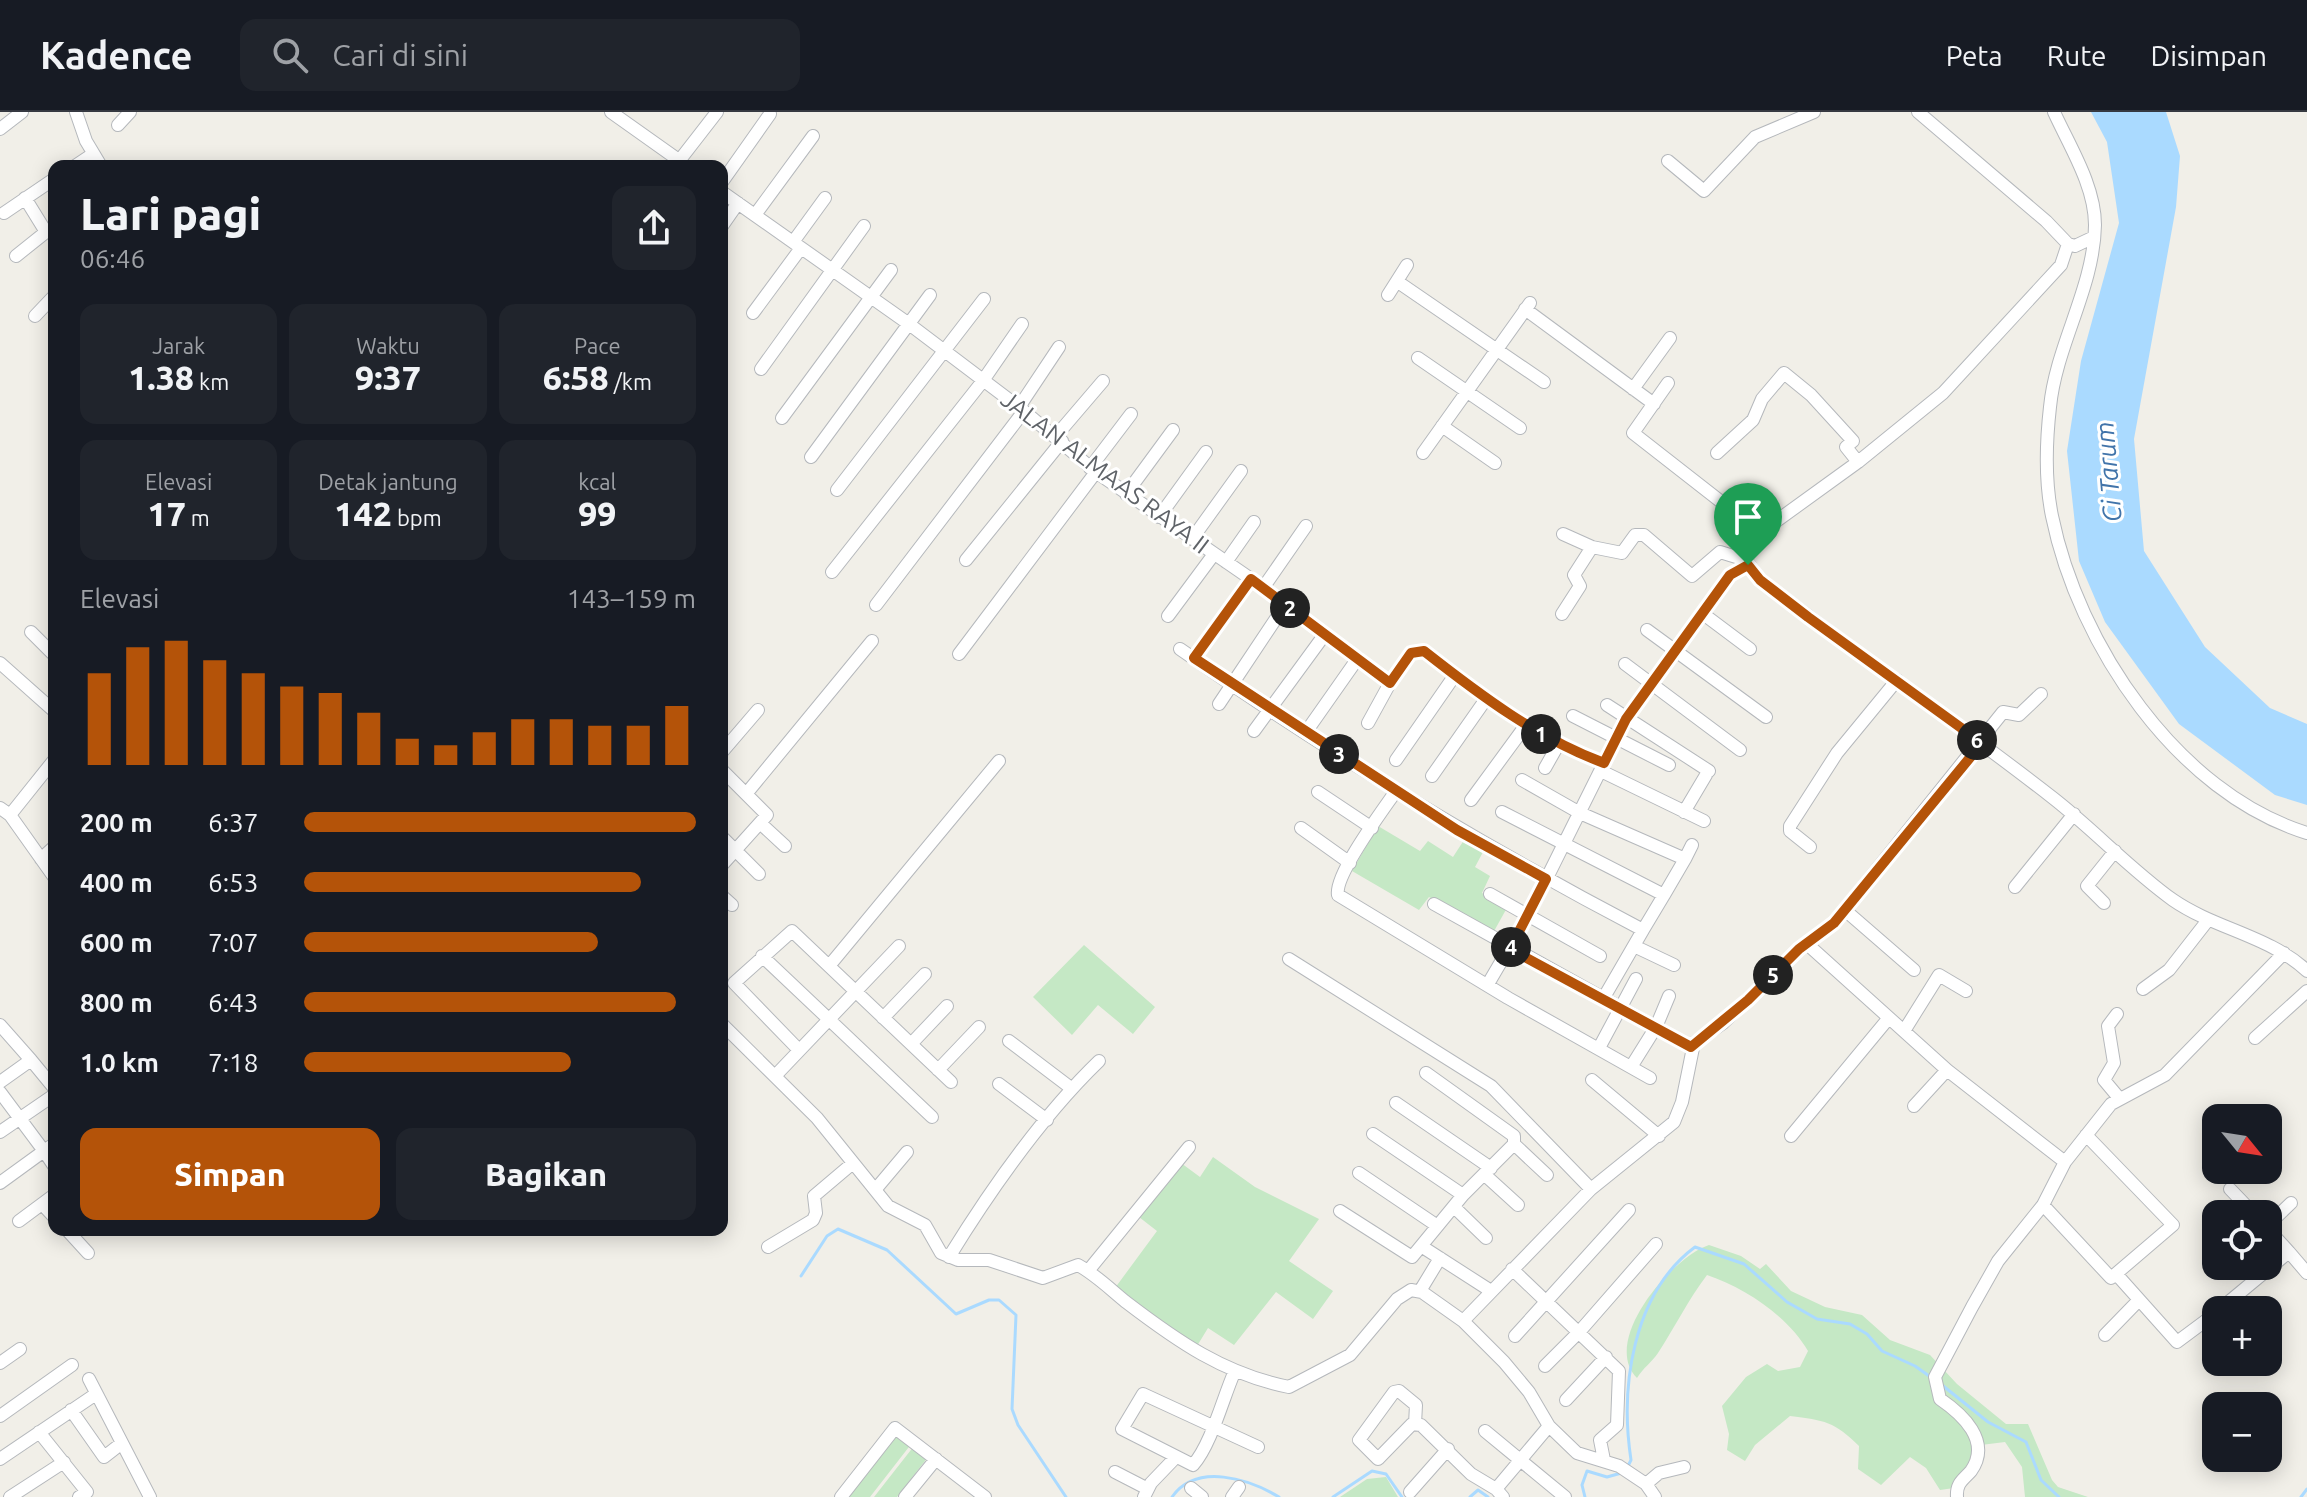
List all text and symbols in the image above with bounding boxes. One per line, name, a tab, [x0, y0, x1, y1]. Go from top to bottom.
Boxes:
search box	[240, 19, 800, 91]
icon: search	[268, 33, 312, 77]
text: Kadence	[40, 34, 192, 76]
text: Cari di sini	[332, 38, 468, 72]
text: Peta	[1946, 40, 2003, 71]
text: Rute	[2047, 40, 2107, 71]
text: Disimpan	[2151, 40, 2267, 71]
button: share	[612, 186, 696, 270]
text: Lari pagi	[80, 189, 261, 238]
text: 06:46	[80, 244, 145, 273]
text: Jarak	[152, 333, 205, 358]
text: Waktu	[356, 333, 420, 358]
text: Pace	[574, 333, 621, 358]
text: 1.38	[128, 358, 194, 396]
text: 9:37	[355, 358, 421, 396]
text: 6:58	[543, 358, 609, 396]
text: km	[194, 369, 229, 394]
text: /km	[609, 369, 652, 394]
street label: JALAN ALMAAS RAYA II	[996, 385, 1214, 559]
water label: Ci Tarum	[2089, 421, 2127, 523]
text: Elevasi	[145, 469, 212, 494]
text: Detak jantung	[318, 469, 458, 494]
text: kcal	[578, 469, 616, 494]
pin	[1714, 483, 1782, 565]
text: 17	[147, 494, 186, 532]
text: 142	[334, 494, 392, 532]
text: 99	[578, 494, 617, 532]
icon: arrive	[1726, 495, 1770, 539]
text: m	[186, 505, 210, 530]
text: bpm	[392, 505, 442, 530]
text: Elevasi	[80, 584, 159, 613]
text: 143–159 m	[567, 584, 696, 613]
pin: 2	[1270, 588, 1310, 628]
text: 2	[1284, 595, 1296, 620]
pin: 1	[1521, 714, 1561, 754]
pin: 6	[1957, 720, 1997, 760]
text: 1	[1535, 721, 1547, 746]
text: 6	[1971, 727, 1983, 752]
pin: 3	[1319, 734, 1359, 774]
text: 3	[1333, 741, 1345, 766]
text: 200 m	[80, 808, 153, 837]
text: 6:37	[208, 808, 258, 837]
text: 400 m	[80, 868, 153, 897]
text: 6:53	[208, 868, 258, 897]
pin: 4	[1491, 927, 1531, 967]
text: 600 m	[80, 928, 153, 957]
text: 7:07	[208, 928, 258, 957]
text: 4	[1505, 934, 1517, 959]
pin: 5	[1753, 955, 1793, 995]
text: 5	[1767, 962, 1779, 987]
text: 800 m	[80, 988, 153, 1017]
text: 6:43	[208, 988, 258, 1017]
text: 1.0 km	[80, 1048, 159, 1077]
text: 7:18	[208, 1048, 258, 1077]
north arrow	[2202, 1104, 2282, 1184]
map controls	[2202, 1104, 2282, 1472]
button: Simpan	[80, 1128, 380, 1220]
button: Bagikan	[396, 1128, 696, 1220]
button: locate	[2202, 1200, 2282, 1280]
button: +	[2202, 1296, 2282, 1376]
button: −	[2202, 1392, 2282, 1472]

